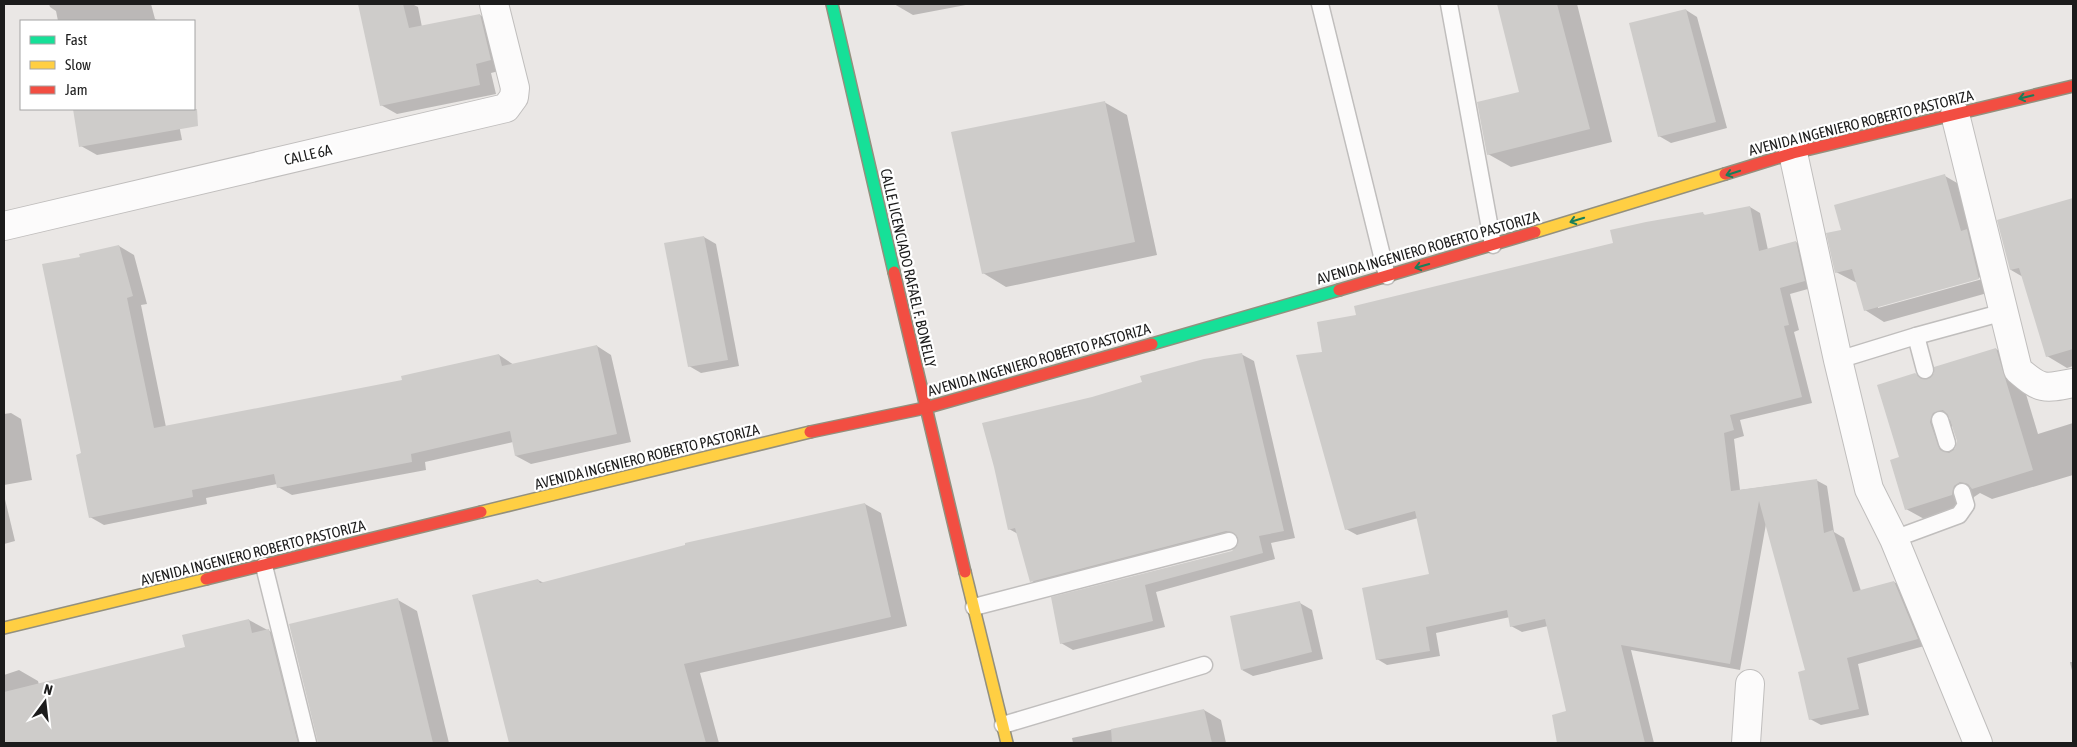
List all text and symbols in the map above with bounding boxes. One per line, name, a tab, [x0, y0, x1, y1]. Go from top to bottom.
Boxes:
legend	[20, 20, 195, 110]
text: Fast	[65, 31, 87, 48]
text: Slow	[65, 56, 91, 73]
text: Jam	[65, 81, 88, 98]
street label: AVENIDA INGENIERO ROBERTO PASTORIZA	[1747, 86, 1975, 159]
one-way arrow	[2018, 93, 2034, 102]
street label: CALLE 6A	[282, 141, 334, 168]
street label: CALLE LICENCIADO RAFAEL F. BONELLY	[877, 167, 940, 369]
one-way arrow	[1725, 168, 1741, 178]
street label: AVENIDA INGENIERO ROBERTO PASTORIZA	[1315, 207, 1542, 287]
one-way arrow	[1570, 215, 1586, 225]
one-way arrow	[1414, 262, 1430, 272]
street label: AVENIDA INGENIERO ROBERTO PASTORIZA	[926, 319, 1153, 399]
street label: AVENIDA INGENIERO ROBERTO PASTORIZA	[533, 420, 761, 493]
street label: AVENIDA INGENIERO ROBERTO PASTORIZA	[139, 516, 367, 589]
north arrow	[20, 677, 70, 727]
text: N	[42, 681, 54, 698]

